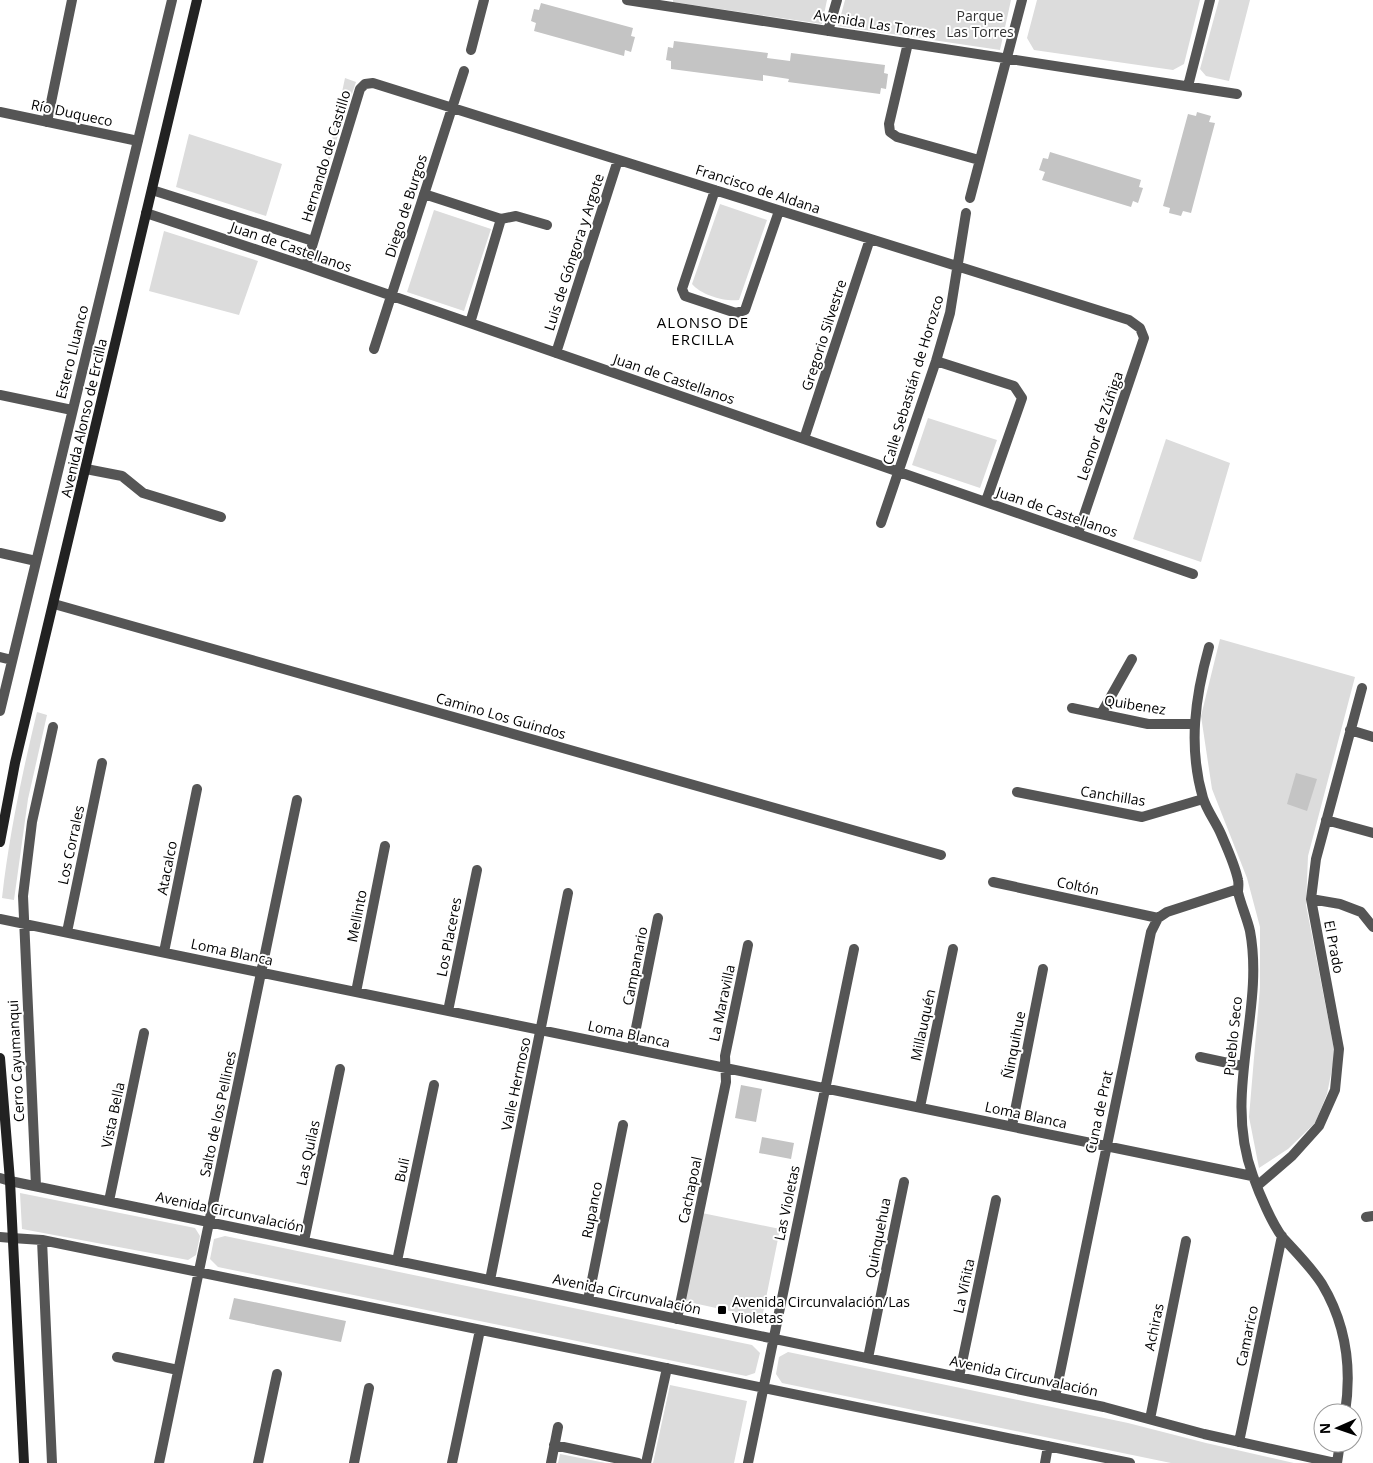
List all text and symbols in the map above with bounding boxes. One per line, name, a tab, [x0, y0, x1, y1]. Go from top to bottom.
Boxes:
street label: Avenida Las Torres	[813, 4, 938, 43]
park label: Parque Las Torres	[946, 6, 1014, 41]
street label: Hernando de Castillo	[296, 88, 355, 224]
street label: Río Duqueco	[29, 95, 115, 130]
street label: Diego de Burgos	[380, 152, 431, 260]
street label: Francisco de Aldana	[693, 159, 823, 218]
street label: Luis de Góngora y Argote	[539, 171, 608, 333]
street label: Juan de Castellanos	[226, 216, 355, 276]
street label: Gregorio Silvestre	[797, 277, 851, 393]
street label: Calle Sebastián de Horozco	[878, 292, 947, 467]
street label: Estero Lluanco	[51, 303, 92, 401]
district label: ALONSO DE ERCILLA	[657, 312, 749, 349]
street label: Avenida Alonso de Ercilla	[56, 337, 111, 499]
street label: Juan de Castellanos	[609, 348, 738, 408]
street label: Leonor de Zúñiga	[1072, 369, 1127, 483]
street label: Juan de Castellanos	[992, 481, 1121, 541]
street label: Camino Los Guindos	[434, 688, 569, 743]
street label: Quibenez	[1103, 690, 1168, 719]
street label: Canchillas	[1079, 781, 1147, 810]
street label: Los Corrales	[53, 803, 88, 886]
street label: Atacalco	[152, 839, 181, 897]
street label: Coltón	[1055, 872, 1101, 899]
street label: Mellinto	[342, 888, 371, 944]
street label: Los Placeres	[431, 895, 466, 978]
street label: El Prado	[1320, 919, 1349, 975]
street label: Campanario	[618, 925, 651, 1007]
street label: Loma Blanca	[189, 934, 275, 969]
street label: La Maravilla	[704, 963, 739, 1043]
street label: Millauquén	[906, 987, 939, 1063]
street label: Pueblo Seco	[1219, 995, 1246, 1077]
street label: Cerro Cayumanqui	[3, 999, 28, 1123]
street label: Ñinquihue	[998, 1009, 1029, 1080]
street label: Loma Blanca	[586, 1016, 672, 1051]
street label: Valle Hermoso	[496, 1035, 535, 1132]
street label: Salto de los Pellines	[195, 1049, 240, 1179]
street label: Cuna de Prat	[1080, 1069, 1117, 1155]
street label: Vista Bella	[96, 1080, 129, 1150]
street label: Loma Blanca	[983, 1097, 1069, 1132]
street label: Las Quilas	[291, 1118, 324, 1187]
street label: Cachapoal	[673, 1155, 706, 1225]
street label: Buli	[390, 1156, 413, 1184]
street label: Las Violetas	[769, 1163, 804, 1242]
street label: Rupanco	[577, 1180, 606, 1240]
street label: Avenida Circunvalación	[154, 1187, 306, 1237]
street label: Quinquehua	[860, 1196, 895, 1280]
street label: La Viñita	[948, 1257, 979, 1315]
street label: Avenida Circunvalación	[551, 1269, 703, 1319]
place label: Avenida Circunvalación/Las Violetas	[732, 1292, 910, 1327]
street label: Achiras	[1139, 1301, 1168, 1352]
marker: Avenida Circunvalación/Las Violetas	[716, 1304, 728, 1316]
street label: Camarico	[1231, 1304, 1262, 1368]
street label: Avenida Circunvalación	[948, 1351, 1100, 1401]
north arrow	[1313, 1403, 1363, 1453]
text: N	[1315, 1422, 1334, 1434]

